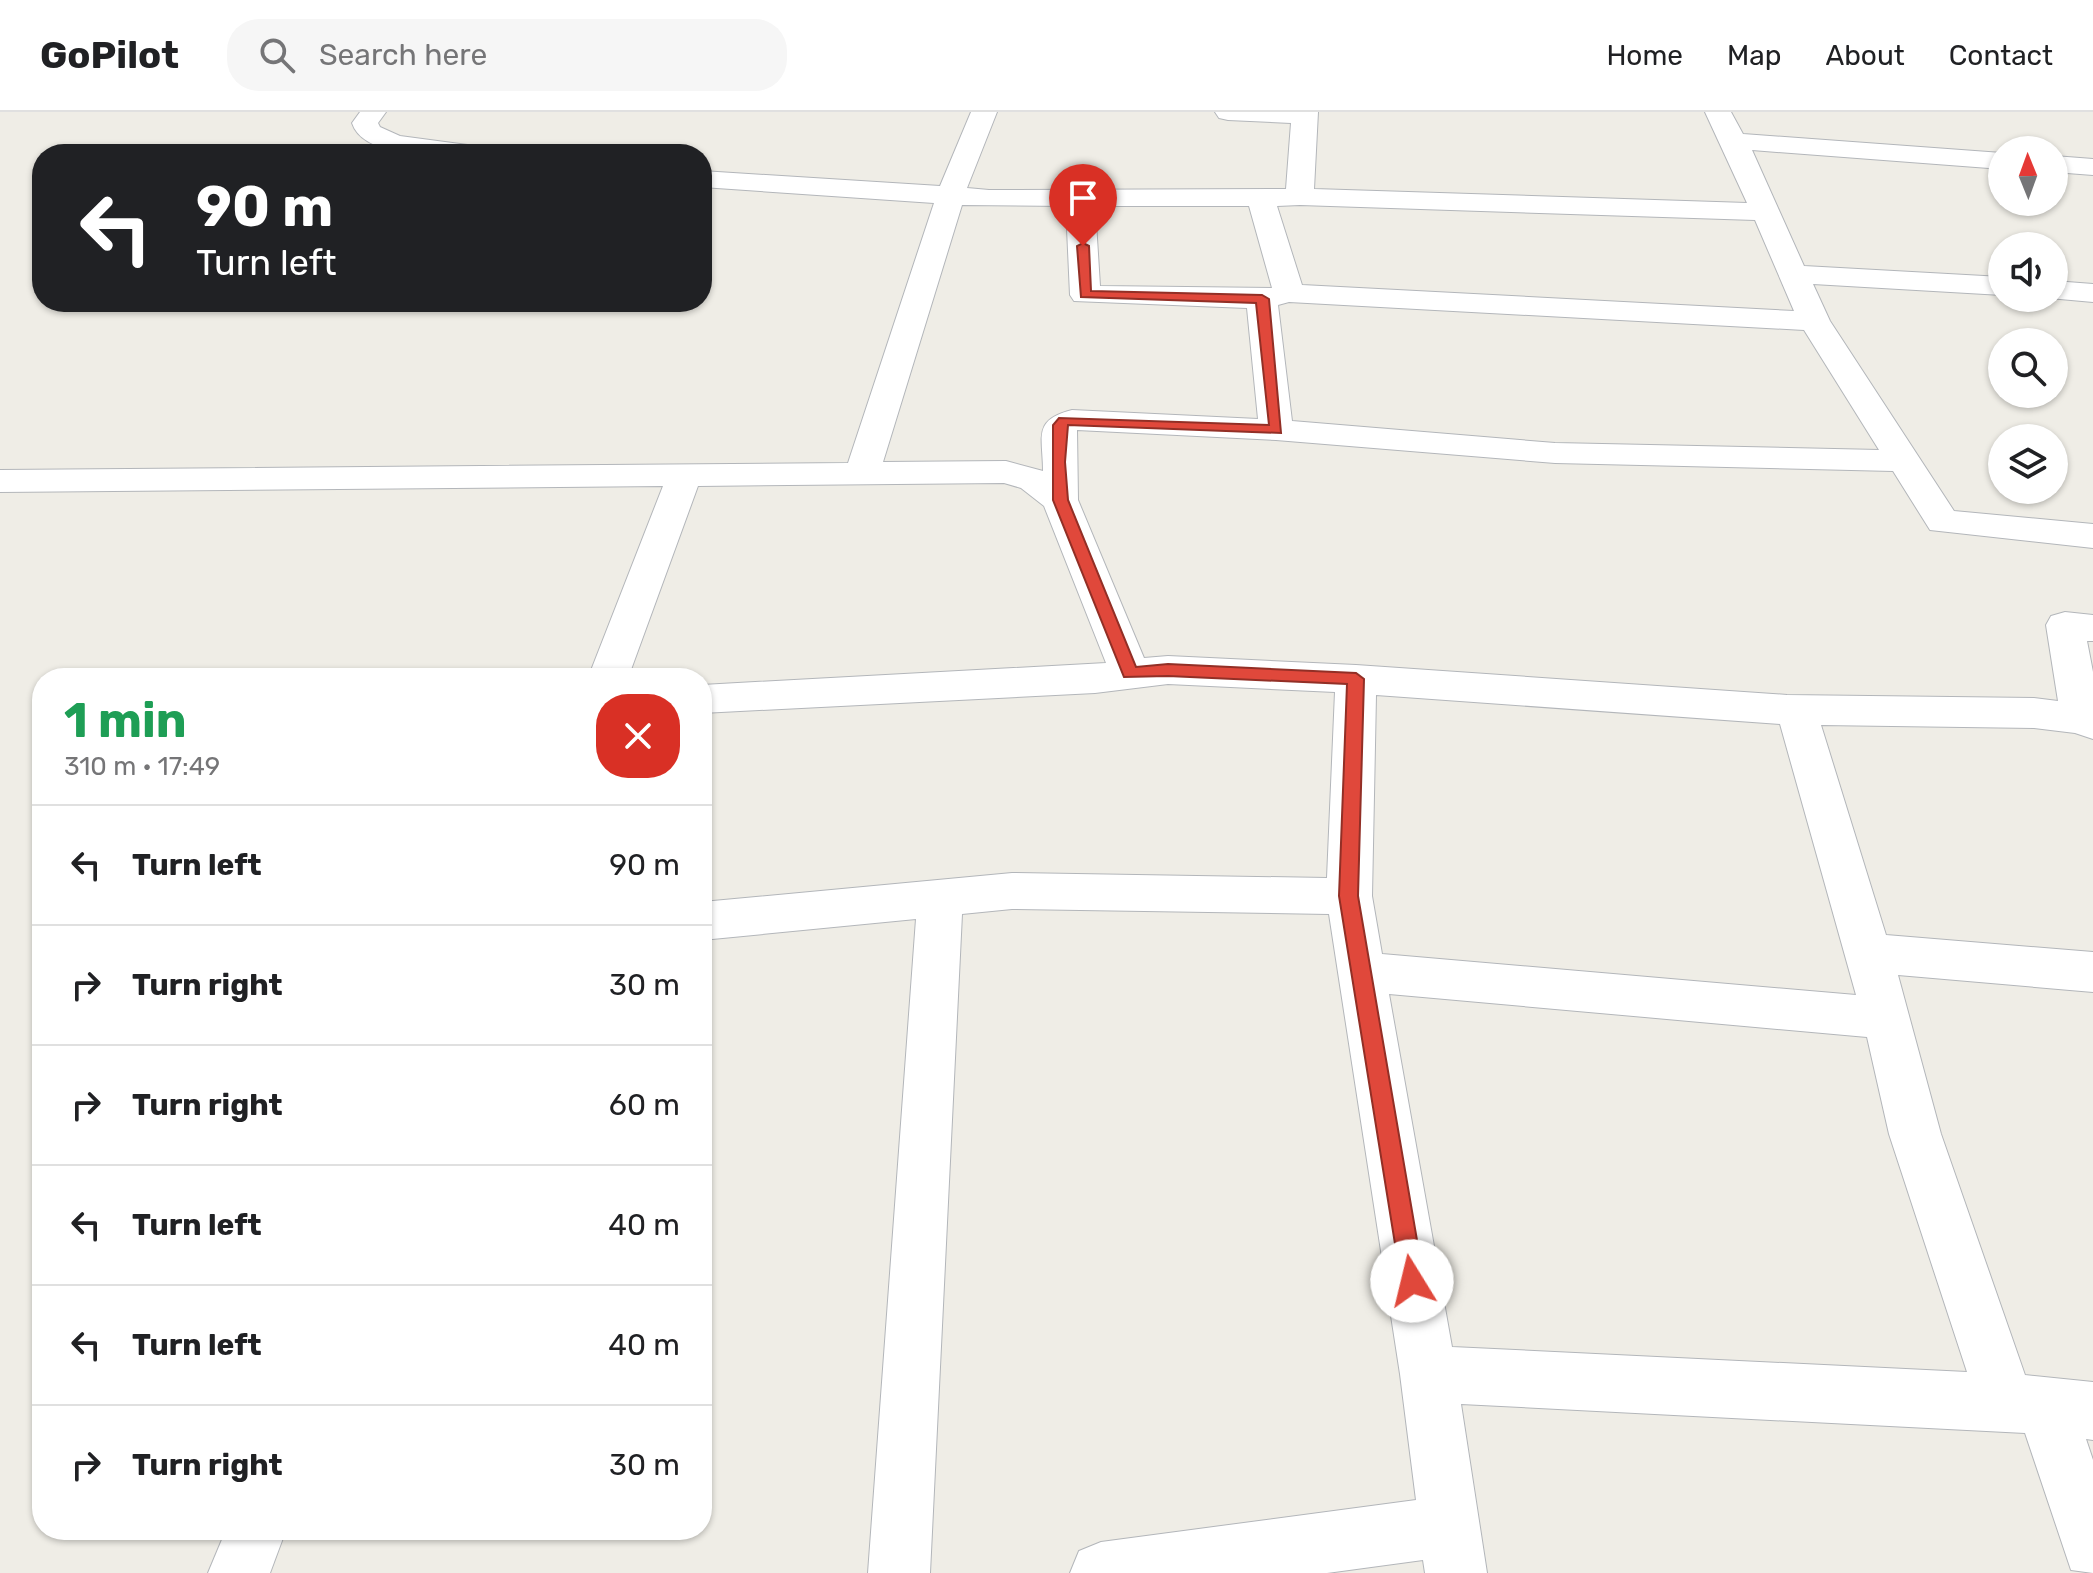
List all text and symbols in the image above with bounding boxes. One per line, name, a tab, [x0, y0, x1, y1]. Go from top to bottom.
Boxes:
search box	[227, 19, 787, 91]
text: GoPilot	[40, 32, 179, 78]
icon: search	[255, 33, 299, 77]
text: Search here	[319, 37, 487, 73]
text: Home	[1606, 39, 1683, 72]
text: Map	[1727, 39, 1781, 72]
text: About	[1825, 39, 1905, 72]
text: Contact	[1949, 39, 2053, 72]
north arrow	[1988, 136, 2068, 216]
map controls	[1988, 136, 2068, 504]
pin	[1049, 164, 1117, 246]
text: 90 m	[196, 174, 333, 240]
icon: left	[64, 176, 168, 280]
icon: arrive	[1061, 176, 1105, 220]
button: sound	[1988, 232, 2068, 312]
text: Turn left	[196, 241, 337, 284]
button: search	[1988, 328, 2068, 408]
button: layers	[1988, 424, 2068, 504]
text: 1 min	[64, 692, 187, 749]
button: close	[596, 694, 680, 778]
text: 310 m · 17:49	[64, 751, 220, 782]
icon: left	[64, 843, 108, 887]
text: Turn left	[132, 847, 262, 883]
text: 90 m	[609, 847, 680, 883]
icon: right	[64, 963, 108, 1007]
text: Turn right	[132, 967, 283, 1003]
text: 30 m	[609, 967, 680, 1003]
icon: right	[64, 1083, 108, 1127]
text: Turn right	[132, 1087, 283, 1123]
text: 60 m	[609, 1087, 680, 1123]
icon: left	[64, 1203, 108, 1247]
text: Turn left	[132, 1207, 262, 1243]
text: 40 m	[608, 1207, 680, 1243]
position arrow	[1370, 1239, 1454, 1323]
icon: left	[64, 1323, 108, 1367]
text: Turn left	[132, 1327, 262, 1363]
text: 40 m	[608, 1327, 680, 1363]
icon: right	[64, 1443, 108, 1487]
text: Turn right	[132, 1447, 283, 1483]
text: 30 m	[609, 1447, 680, 1483]

